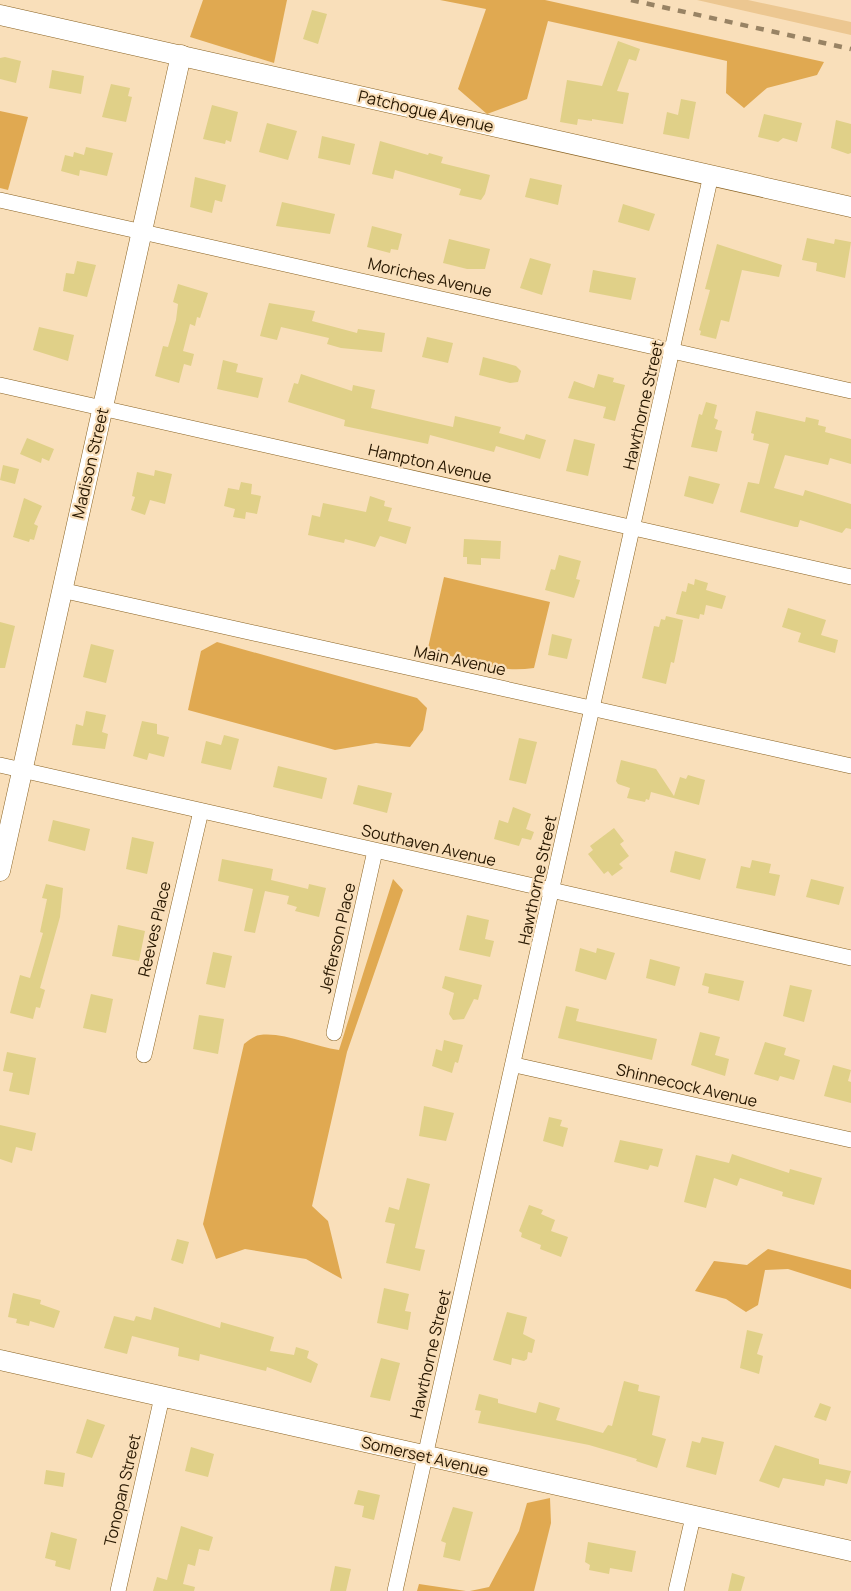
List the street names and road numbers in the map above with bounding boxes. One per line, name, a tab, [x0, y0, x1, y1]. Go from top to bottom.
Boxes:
street label: Patchogue Avenue	[356, 85, 496, 137]
street label: Moriches Avenue	[366, 252, 494, 302]
street label: Hawthorne Street	[617, 338, 669, 472]
street label: Madison Street	[67, 405, 113, 521]
street label: Hampton Avenue	[366, 438, 494, 488]
street label: Main Avenue	[412, 640, 508, 680]
street label: Hawthorne Street	[513, 813, 561, 947]
street label: Southaven Avenue	[359, 819, 499, 871]
street label: Reeves Place	[132, 879, 176, 979]
street label: Jefferson Place	[314, 881, 360, 995]
street label: Shinnecock Avenue	[614, 1058, 760, 1112]
street label: Hawthorne Street	[404, 1287, 456, 1421]
street label: Somerset Avenue	[359, 1431, 491, 1481]
street label: Tonopan Street	[98, 1432, 146, 1548]

